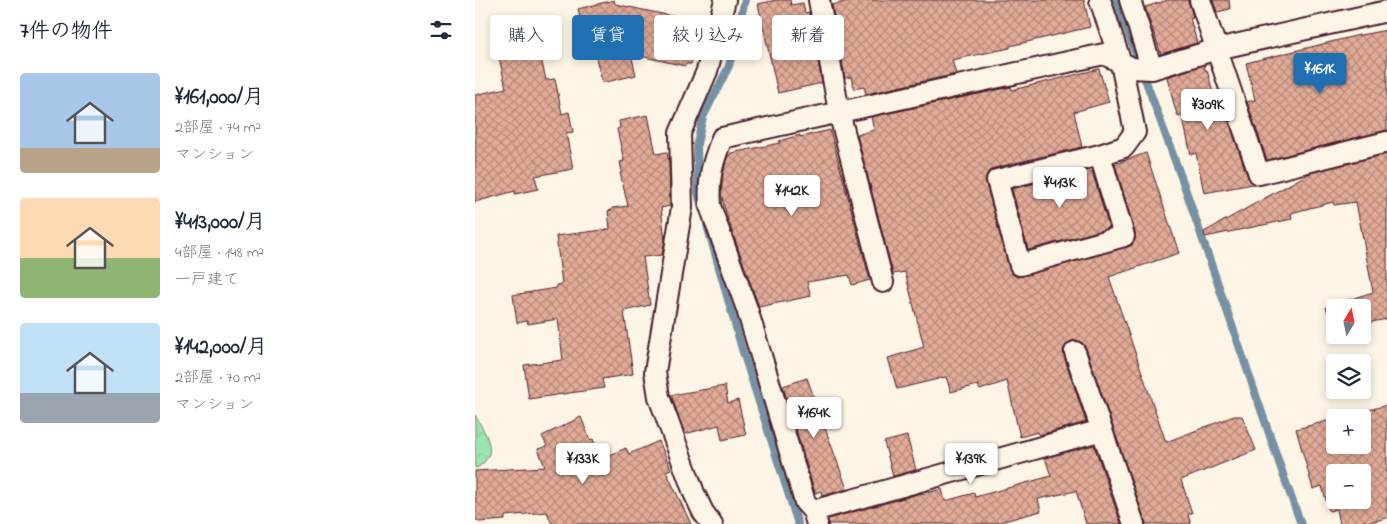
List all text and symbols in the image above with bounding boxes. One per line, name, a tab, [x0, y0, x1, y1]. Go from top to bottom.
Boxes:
chip: 購入	[490, 15, 562, 60]
chip: 賃貸	[572, 15, 644, 60]
chip: 絞り込み	[654, 15, 762, 60]
chip: 新着	[772, 15, 844, 60]
icon: filters	[427, 16, 455, 44]
text: 7件の物件	[20, 17, 113, 47]
pin: ¥161K	[1285, 52, 1355, 95]
text: ¥161K	[1304, 57, 1336, 81]
text: ¥161,000/月	[175, 83, 264, 113]
pin: ¥309K	[1173, 88, 1243, 131]
icon: home	[60, 93, 120, 153]
text: ¥309K	[1192, 93, 1224, 117]
text: 2部屋 · 74 m²	[175, 116, 261, 140]
text: マンション	[175, 143, 254, 167]
pin: ¥413K	[1025, 166, 1095, 209]
text: ¥413K	[1044, 171, 1076, 195]
pin: ¥142K	[757, 174, 827, 217]
text: ¥142K	[775, 179, 809, 203]
text: ¥413,000/月	[175, 208, 266, 238]
icon: home	[60, 218, 120, 278]
text: 4部屋 · 148 m²	[175, 241, 264, 265]
text: 一戸建て	[175, 268, 239, 292]
north arrow	[1326, 299, 1371, 344]
map controls	[1326, 299, 1371, 509]
text: ¥142,000/月	[175, 333, 267, 363]
icon: home	[60, 343, 120, 403]
button: layers	[1326, 354, 1371, 399]
text: 2部屋 · 70 m²	[175, 366, 261, 390]
text: マンション	[175, 393, 254, 417]
pin: ¥164K	[779, 396, 849, 439]
text: ¥164K	[798, 401, 830, 425]
button: +	[1326, 409, 1371, 454]
pin: ¥133K	[548, 442, 618, 485]
pin: ¥139K	[936, 442, 1006, 485]
text: ¥133K	[567, 447, 599, 471]
text: ¥139K	[956, 447, 986, 471]
button: −	[1326, 464, 1371, 509]

